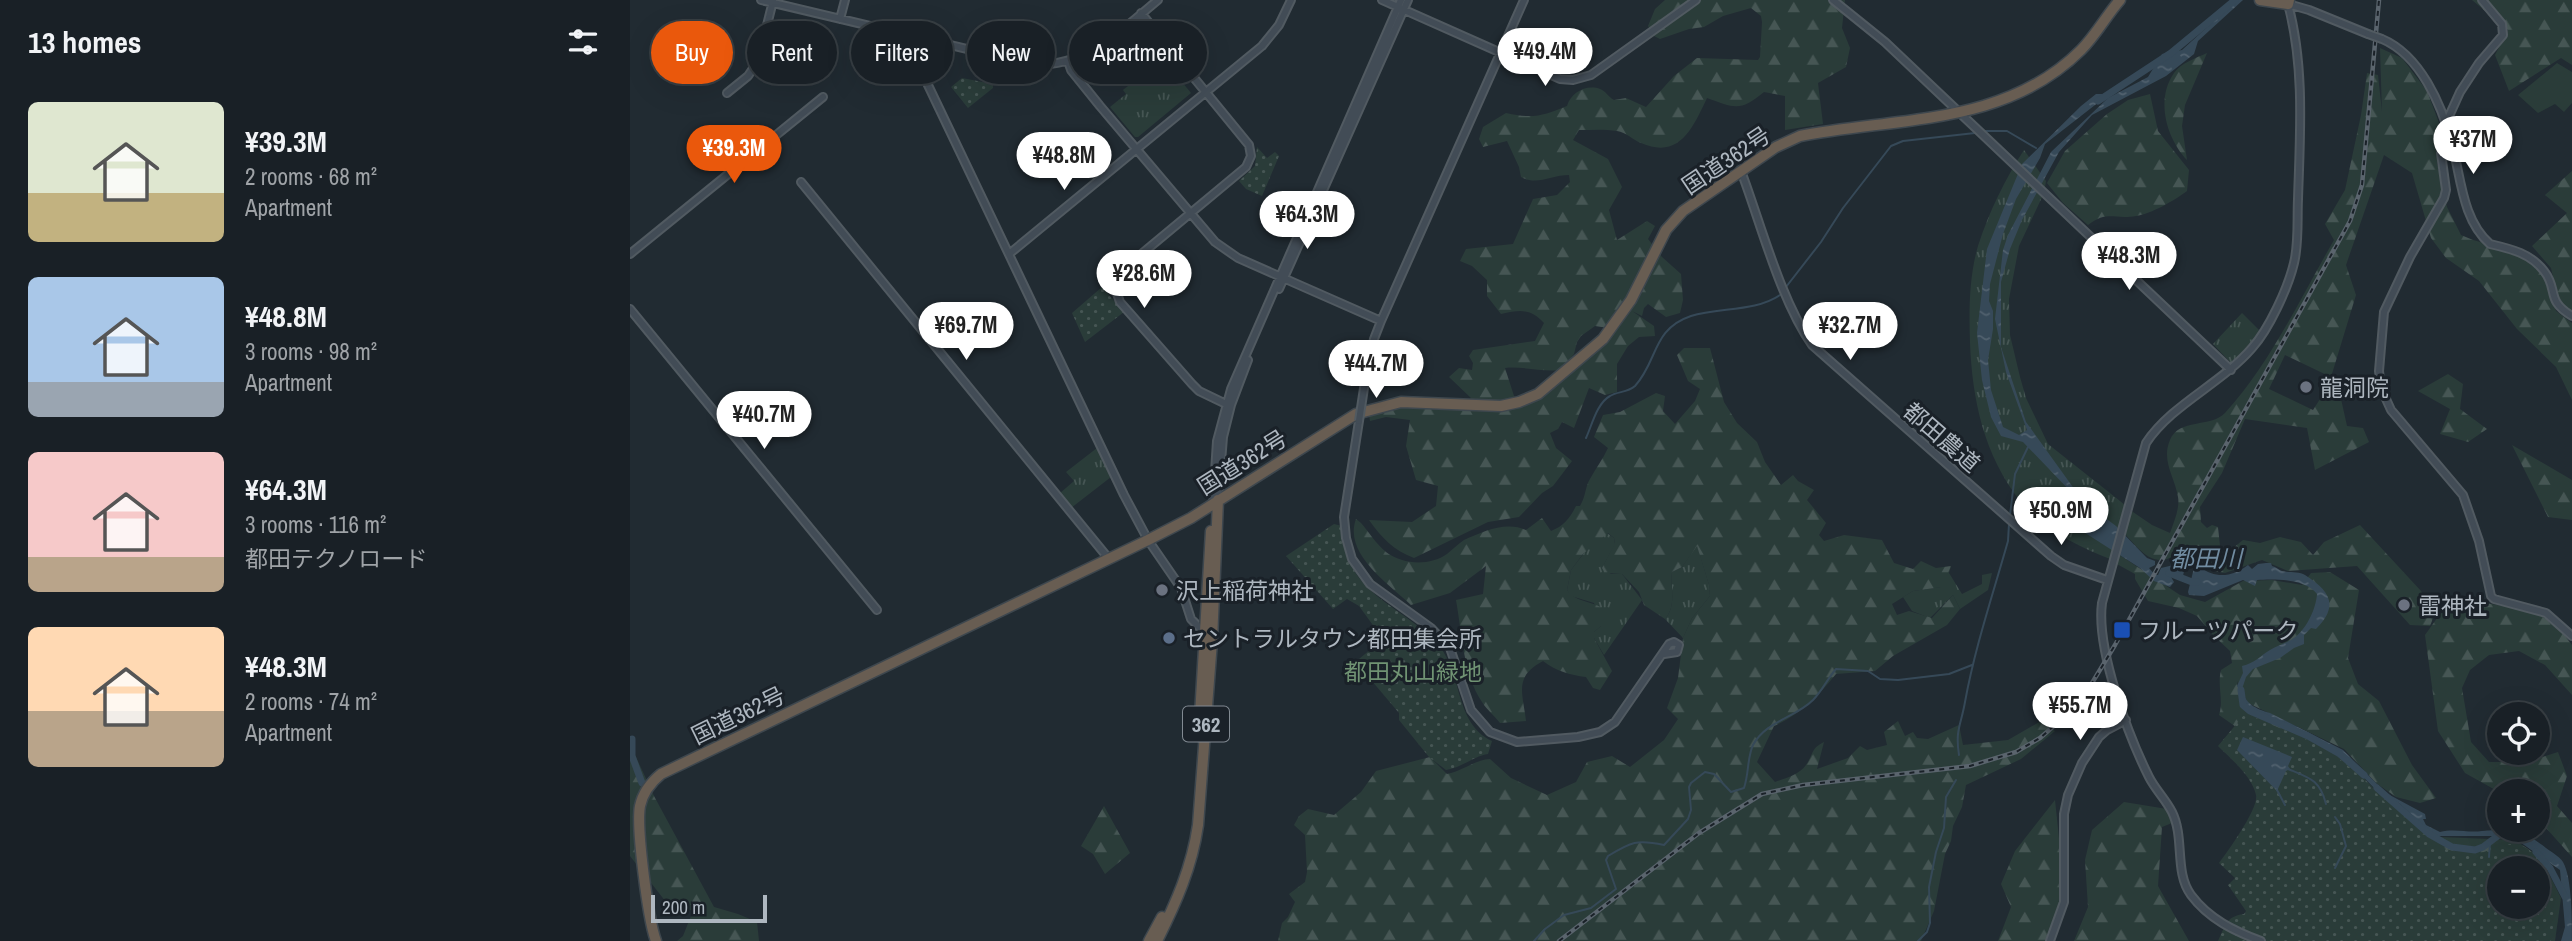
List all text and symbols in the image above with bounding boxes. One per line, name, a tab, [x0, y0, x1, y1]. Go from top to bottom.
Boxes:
chip: Buy	[651, 21, 733, 84]
chip: Rent	[747, 21, 837, 84]
chip: Filters	[851, 21, 953, 84]
chip: New	[967, 21, 1055, 84]
chip: Apartment	[1069, 21, 1207, 84]
text: 13 homes	[28, 22, 142, 62]
icon: filters	[564, 23, 602, 61]
pin: ¥49.4M	[1488, 28, 1602, 88]
text: ¥49.4M	[1514, 35, 1576, 66]
pin: ¥37M	[2432, 116, 2514, 176]
street label: 国道362号	[1676, 119, 1776, 201]
text: ¥39.3M	[245, 121, 327, 161]
text: ¥37M	[2449, 123, 2497, 154]
pin: ¥39.3M	[677, 125, 791, 185]
icon: home	[84, 130, 168, 214]
text: ¥39.3M	[703, 132, 765, 163]
pin: ¥48.8M	[1007, 132, 1121, 192]
text: ¥48.8M	[1033, 139, 1095, 170]
text: 2 rooms · 68 m²	[245, 161, 377, 192]
pin: ¥64.3M	[1250, 191, 1364, 251]
text: Apartment	[245, 192, 332, 223]
text: ¥64.3M	[1276, 198, 1338, 229]
pin: ¥48.3M	[2072, 232, 2186, 292]
text: ¥48.3M	[2098, 239, 2160, 270]
pin: ¥28.6M	[1087, 250, 1201, 310]
text: ¥28.6M	[1113, 257, 1175, 288]
text: ¥48.8M	[245, 296, 327, 336]
pin: ¥69.7M	[909, 302, 1023, 362]
pin: ¥32.7M	[1793, 302, 1907, 362]
icon: home	[84, 305, 168, 389]
text: ¥69.7M	[935, 309, 997, 340]
text: ¥32.7M	[1819, 309, 1881, 340]
text: 3 rooms · 98 m²	[245, 336, 377, 367]
pin: ¥44.7M	[1319, 340, 1433, 400]
text: ¥44.7M	[1345, 347, 1407, 378]
text: Apartment	[245, 367, 332, 398]
place label: 龍洞院	[2320, 372, 2389, 403]
marker: 龍洞院	[2298, 379, 2314, 395]
pin: ¥40.7M	[707, 392, 821, 451]
street label: 都田農道	[1897, 395, 1987, 479]
text: ¥40.7M	[733, 398, 795, 429]
street label: 国道362号	[1191, 422, 1293, 502]
text: ¥64.3M	[245, 469, 327, 509]
icon: home	[84, 480, 168, 564]
pin: ¥50.9M	[2004, 488, 2118, 547]
text: ¥50.9M	[2030, 494, 2092, 525]
text: 3 rooms · 116 m²	[245, 509, 386, 540]
water label: 都田川	[2170, 542, 2245, 574]
text: 都田テクノロード	[245, 543, 428, 574]
place label: 沢上稲荷神社	[1176, 575, 1314, 606]
marker: 沢上稲荷神社	[1154, 582, 1170, 598]
place label: 雷神社	[2418, 590, 2487, 621]
marker: 雷神社	[2396, 597, 2412, 613]
place label: フルーツパーク	[2138, 615, 2299, 646]
marker: フルーツパーク	[2112, 620, 2132, 640]
place label: セントラルタウン都田集会所	[1183, 623, 1482, 654]
marker: セントラルタウン都田集会所	[1161, 630, 1177, 646]
text: ¥48.3M	[245, 646, 327, 686]
icon: home	[84, 655, 168, 739]
park label: 都田丸山緑地	[1344, 656, 1482, 687]
street label: 国道362号	[686, 679, 790, 751]
pin: ¥55.7M	[2023, 682, 2137, 742]
text: 2 rooms · 74 m²	[245, 686, 377, 717]
text: ¥55.7M	[2049, 689, 2111, 720]
map controls	[2487, 702, 2550, 919]
button: locate	[2487, 702, 2550, 765]
road number: 362	[1183, 706, 1229, 742]
text: Apartment	[245, 717, 332, 748]
button: +	[2487, 779, 2550, 842]
button: −	[2487, 856, 2550, 919]
scale bar	[651, 892, 766, 924]
text: 200 m	[662, 894, 705, 920]

